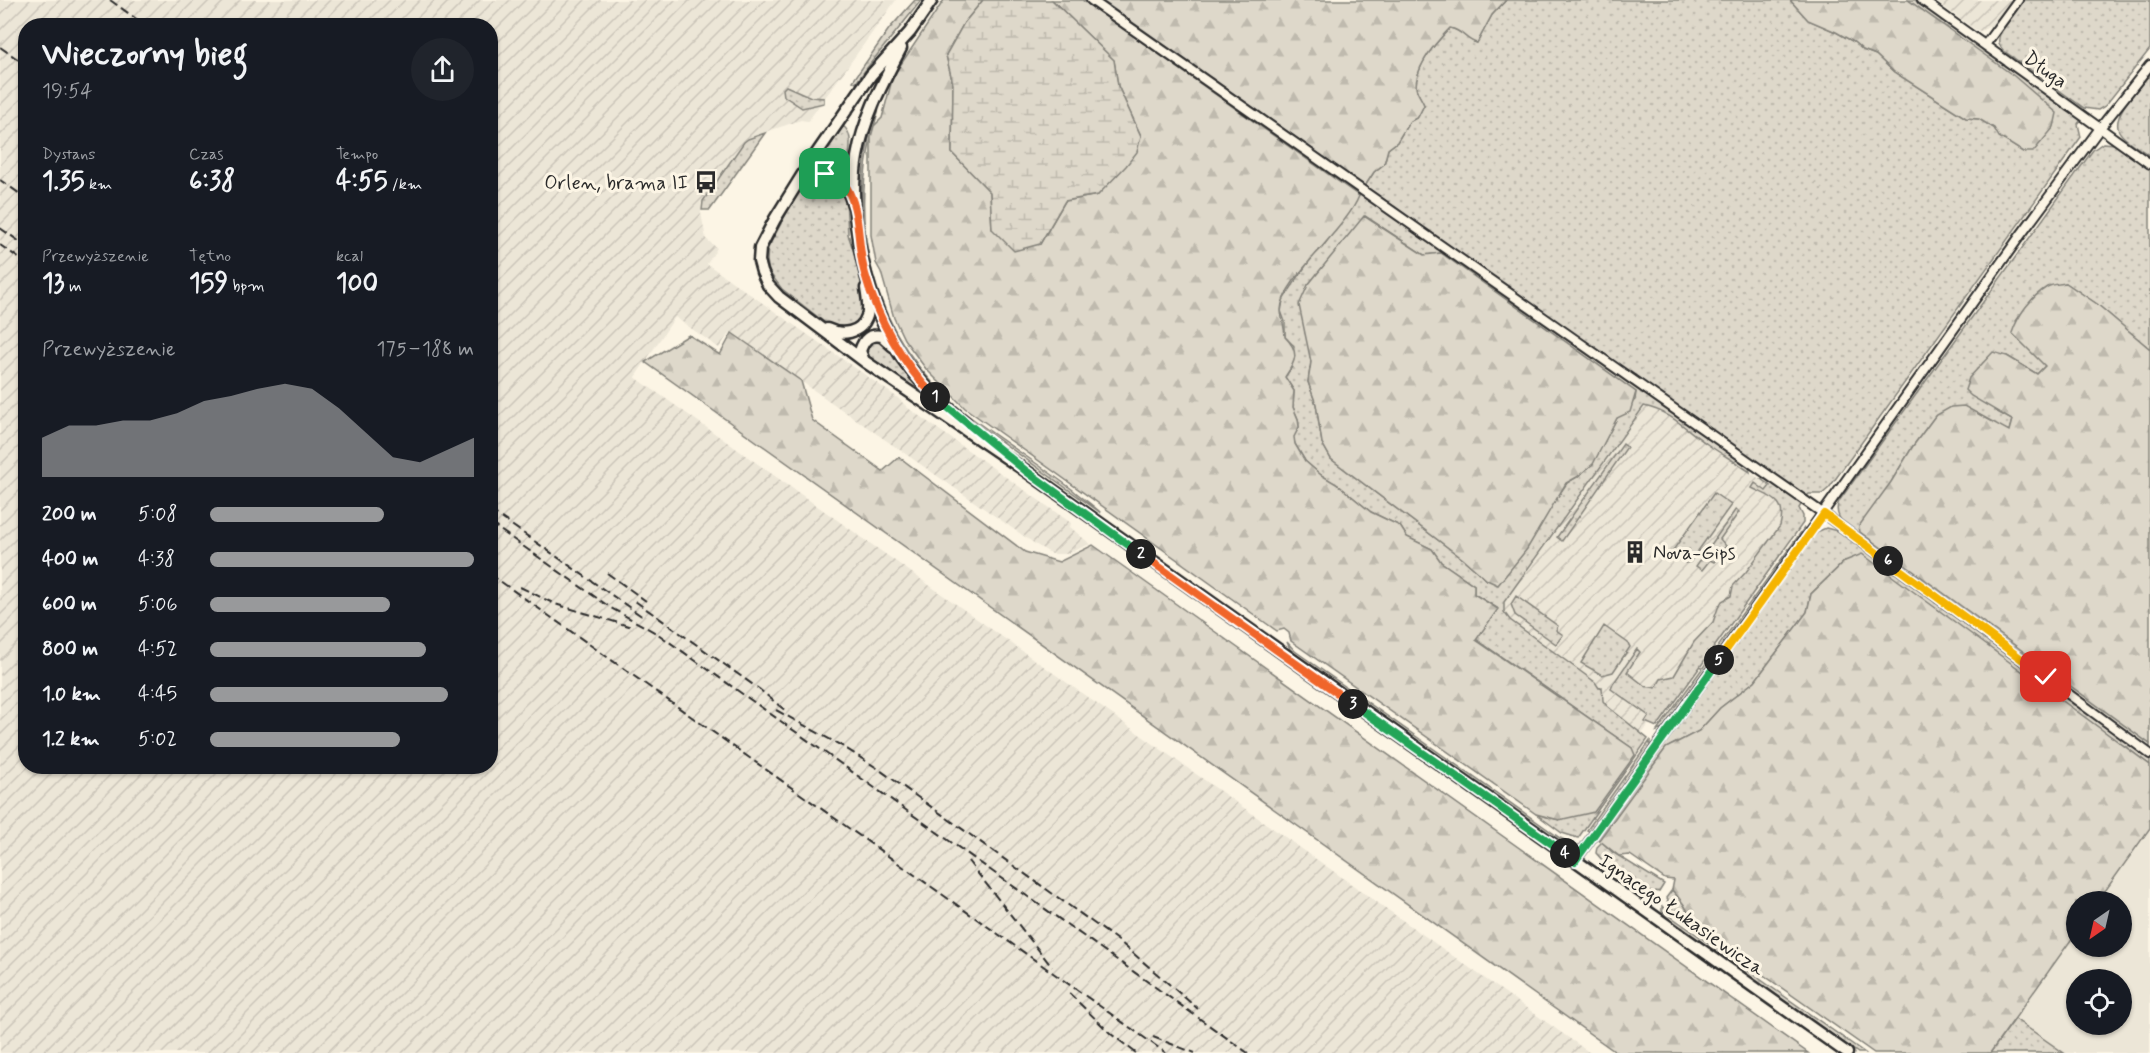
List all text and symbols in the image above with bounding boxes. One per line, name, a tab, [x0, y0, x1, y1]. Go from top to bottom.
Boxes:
text: Wieczorny bieg	[42, 33, 248, 77]
button: share	[411, 38, 474, 101]
street label: Długa	[2018, 45, 2072, 95]
text: 19:54	[42, 78, 92, 105]
text: Dystans	[42, 144, 95, 165]
text: Czas	[189, 144, 224, 165]
text: Tempo	[336, 144, 378, 165]
pin	[799, 148, 850, 199]
icon: arrive	[808, 157, 841, 190]
text: 1.35	[42, 165, 85, 199]
text: 6:38	[189, 165, 235, 199]
text: 4:55	[336, 165, 388, 199]
bus stop icon: Orlen, brama II	[693, 169, 719, 195]
place label: Orlen, brama II	[544, 170, 688, 197]
text: km	[85, 174, 112, 195]
text: /km	[388, 174, 422, 195]
text: Przewyższenie	[42, 246, 149, 267]
text: Tętno	[189, 246, 231, 267]
text: kcal	[336, 246, 363, 267]
text: 13	[42, 267, 65, 301]
text: 159	[189, 267, 228, 301]
text: 100	[336, 267, 378, 301]
text: m	[65, 276, 82, 297]
text: bpm	[228, 276, 265, 297]
text: Przewyższenie	[42, 336, 175, 363]
text: 175–188 m	[376, 336, 474, 363]
pin: 1	[920, 382, 950, 412]
text: 1	[931, 386, 939, 407]
text: 200 m	[42, 501, 97, 528]
text: 5:08	[138, 501, 177, 528]
pin: 2	[1126, 539, 1156, 569]
building icon: Nova-Gips	[1622, 539, 1648, 565]
place label: Nova-Gips	[1653, 540, 1736, 567]
text: 2	[1137, 543, 1145, 564]
text: 400 m	[42, 546, 98, 573]
text: 4:38	[138, 546, 175, 573]
pin: 6	[1873, 546, 1903, 576]
text: 6	[1884, 550, 1892, 571]
text: 600 m	[42, 591, 97, 618]
text: 5:06	[138, 591, 178, 618]
text: 800 m	[42, 636, 98, 663]
text: 4:52	[138, 636, 178, 663]
pin: 5	[1704, 645, 1734, 675]
text: 5	[1714, 649, 1724, 670]
pin	[2020, 651, 2071, 702]
icon: check	[2029, 660, 2062, 693]
text: 1.0 km	[42, 681, 101, 708]
text: 4:45	[138, 681, 177, 708]
pin: 3	[1338, 689, 1368, 719]
text: 3	[1349, 693, 1357, 714]
text: 1.2 km	[42, 726, 99, 753]
text: 5:02	[138, 726, 177, 753]
pin: 4	[1550, 838, 1580, 868]
text: 4	[1560, 842, 1570, 863]
street label: Ignacego Łukasiewicza	[1593, 848, 1770, 983]
north arrow	[2066, 891, 2132, 957]
map controls	[2066, 891, 2132, 1035]
button: locate	[2066, 969, 2132, 1035]

